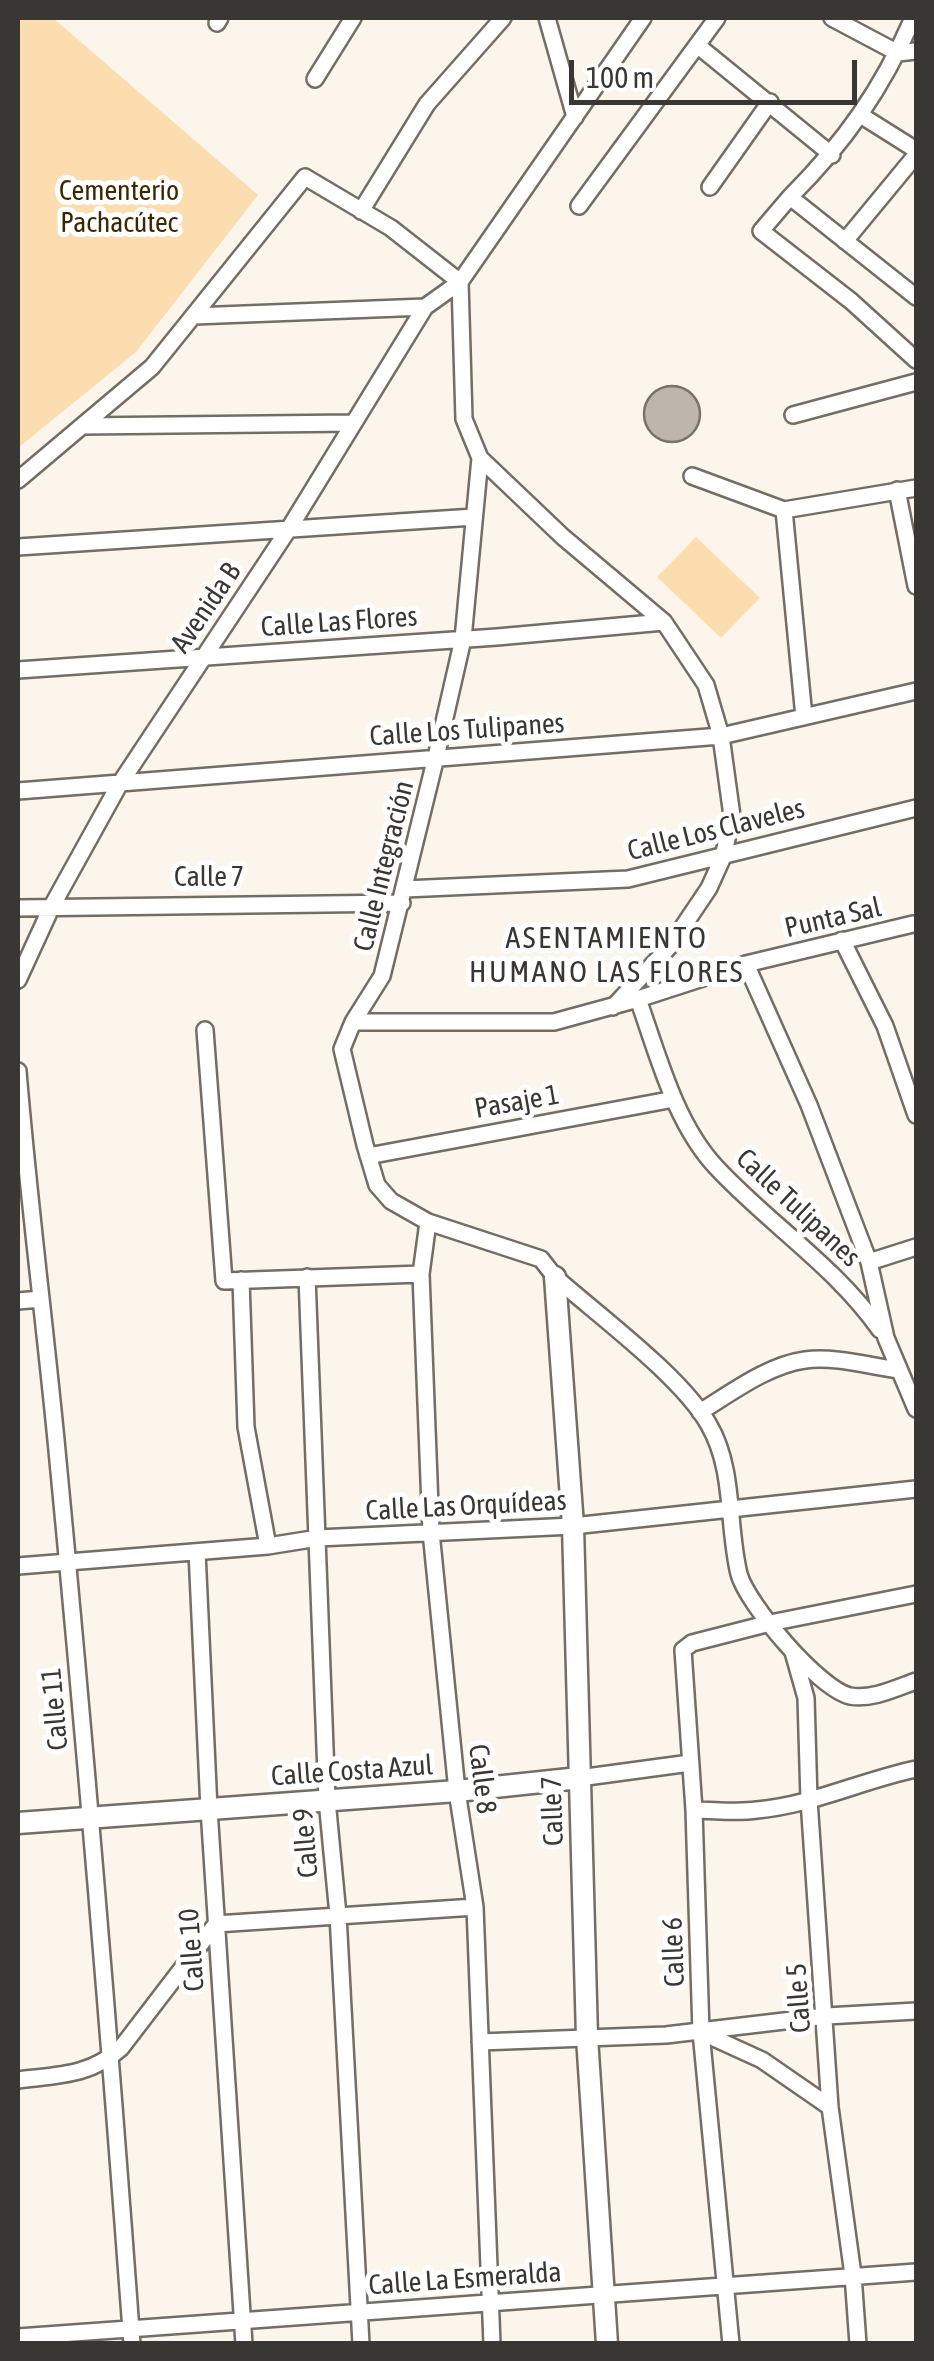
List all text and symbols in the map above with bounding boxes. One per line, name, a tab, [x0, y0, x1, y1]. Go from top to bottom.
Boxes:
scale bar	[574, 40, 862, 102]
text: 100 m	[586, 60, 654, 94]
park label: Cementerio Pachacútec	[59, 174, 179, 240]
street label: Avenida B	[164, 557, 248, 659]
street label: Calle Las Flores	[260, 600, 418, 644]
street label: Calle Los Tulipanes	[368, 706, 566, 754]
street label: Calle Integración	[347, 777, 421, 955]
street label: Calle Los Claveles	[624, 792, 808, 868]
street label: Calle 7	[174, 860, 244, 894]
street label: Punta Sal	[782, 891, 884, 945]
district label: ASENTAMIENTO HUMANO LAS FLORES	[469, 921, 745, 992]
street label: Pasaje 1	[472, 1078, 562, 1126]
street label: Calle Tulipanes	[729, 1142, 867, 1274]
street label: Calle Las Orquídeas	[365, 1484, 567, 1528]
street label: Calle 11	[35, 1666, 75, 1752]
street label: Calle 8	[461, 1742, 503, 1816]
street label: Calle Costa Azul	[270, 1749, 434, 1793]
street label: Calle 7	[535, 1775, 571, 1847]
street label: Calle 9	[286, 1807, 326, 1879]
street label: Calle 10	[172, 1907, 212, 1993]
street label: Calle 6	[656, 1916, 692, 1988]
street label: Calle 5	[780, 1962, 818, 2034]
street label: Calle La Esmeralda	[367, 2256, 563, 2302]

